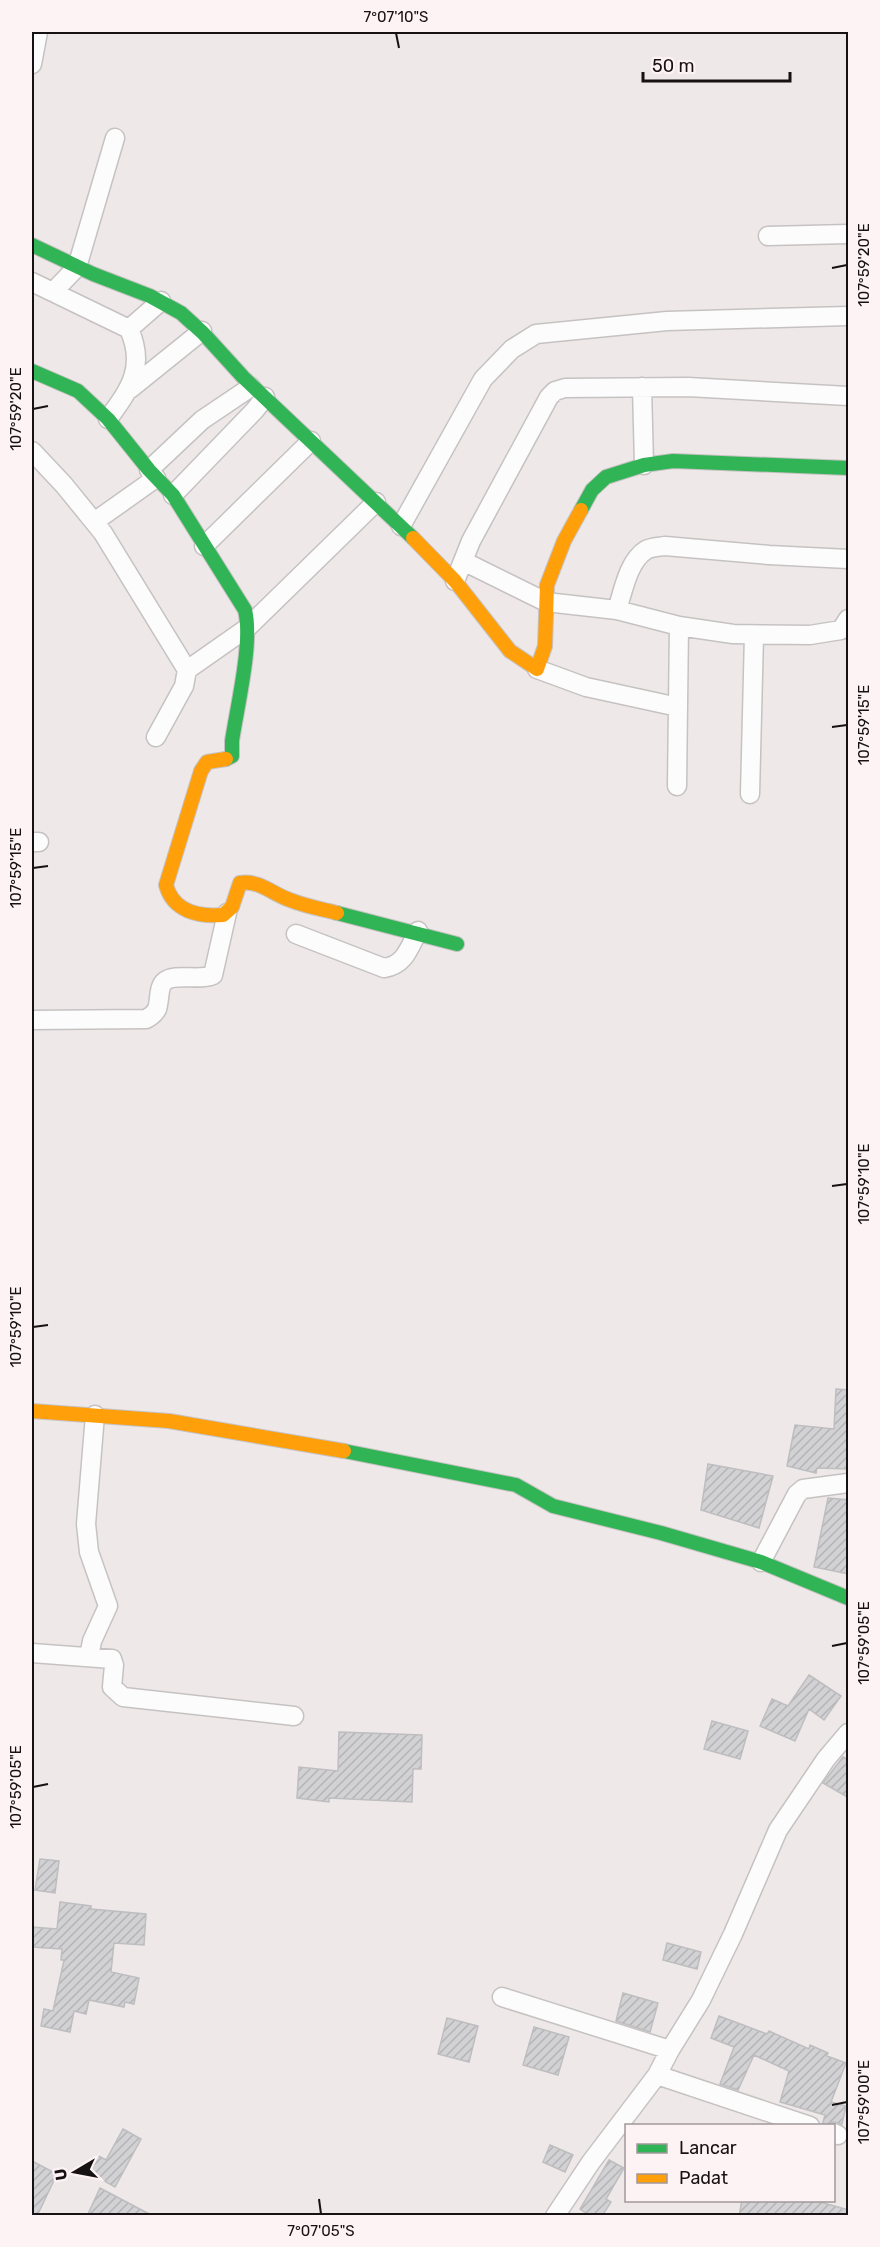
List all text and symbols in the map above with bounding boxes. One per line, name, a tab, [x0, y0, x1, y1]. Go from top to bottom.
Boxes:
text: 7°07'10"S	[364, 8, 428, 26]
scale bar	[643, 45, 790, 83]
text: 50 m	[652, 55, 695, 77]
text: 107°59'20"E	[855, 223, 873, 307]
text: 107°59'20"E	[7, 367, 25, 451]
text: 107°59'15"E	[855, 685, 873, 765]
text: 107°59'15"E	[7, 828, 25, 908]
text: 107°59'10"E	[855, 1143, 873, 1225]
text: 107°59'10"E	[7, 1286, 25, 1368]
text: 107°59'05"E	[855, 1601, 873, 1685]
text: 107°59'05"E	[7, 1745, 25, 1829]
text: 107°59'00"E	[855, 2060, 873, 2144]
legend	[625, 2124, 835, 2202]
text: Lancar	[679, 2137, 737, 2159]
north arrow	[45, 2142, 105, 2202]
text: U	[50, 2167, 71, 2182]
text: Padat	[679, 2167, 728, 2189]
text: 7°07'05"S	[287, 2222, 355, 2240]

